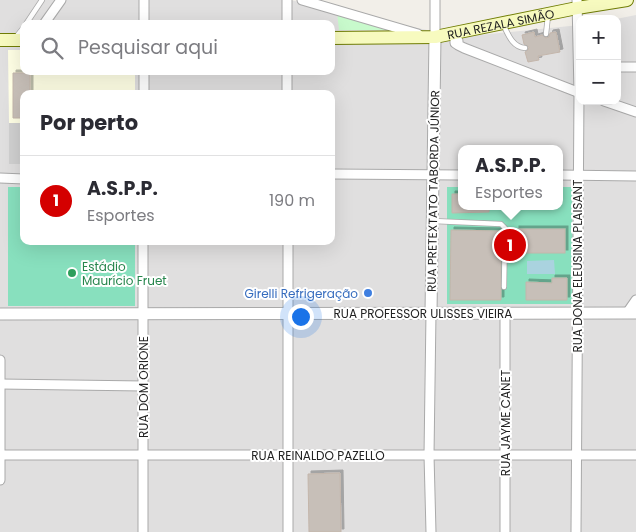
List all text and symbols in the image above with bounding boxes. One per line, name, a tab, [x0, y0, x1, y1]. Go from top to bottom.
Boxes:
street label: RUA REZALA SIMÃO	[445, 4, 556, 43]
map controls	[576, 15, 621, 105]
button: +	[576, 15, 621, 60]
search box	[20, 20, 335, 75]
icon: search	[38, 34, 66, 62]
text: Pesquisar aqui	[78, 34, 218, 61]
button: −	[576, 60, 621, 105]
street label: RUA PRETEXTATO TABORDA JÚNIOR	[423, 90, 443, 292]
text: Por perto	[40, 108, 138, 137]
popup	[458, 145, 563, 210]
text: A.S.P.P.	[475, 152, 546, 179]
text: A.S.P.P.	[87, 175, 158, 202]
street label: RUA DONA ELEUSINA PLAISANT	[569, 179, 586, 352]
text: Esportes	[475, 181, 543, 204]
text: 1	[53, 189, 59, 212]
text: 190 m	[269, 189, 315, 212]
text: Esportes	[87, 204, 155, 227]
pin: 1	[494, 226, 526, 264]
place label: Estádio Maurício Fruet	[82, 258, 167, 289]
marker: Estádio Maurício Fruet	[66, 267, 78, 279]
place label: Girelli Refrigeração	[244, 285, 358, 302]
marker: Girelli Refrigeração	[362, 287, 374, 299]
your location	[288, 304, 314, 330]
street label: RUA PROFESSOR ULISSES VIEIRA	[334, 305, 512, 322]
street label: RUA DOM ORIONE	[135, 336, 152, 438]
street label: RUA JAYME CANET	[497, 369, 514, 476]
street label: RUA REINALDO PAZELLO	[251, 447, 385, 464]

